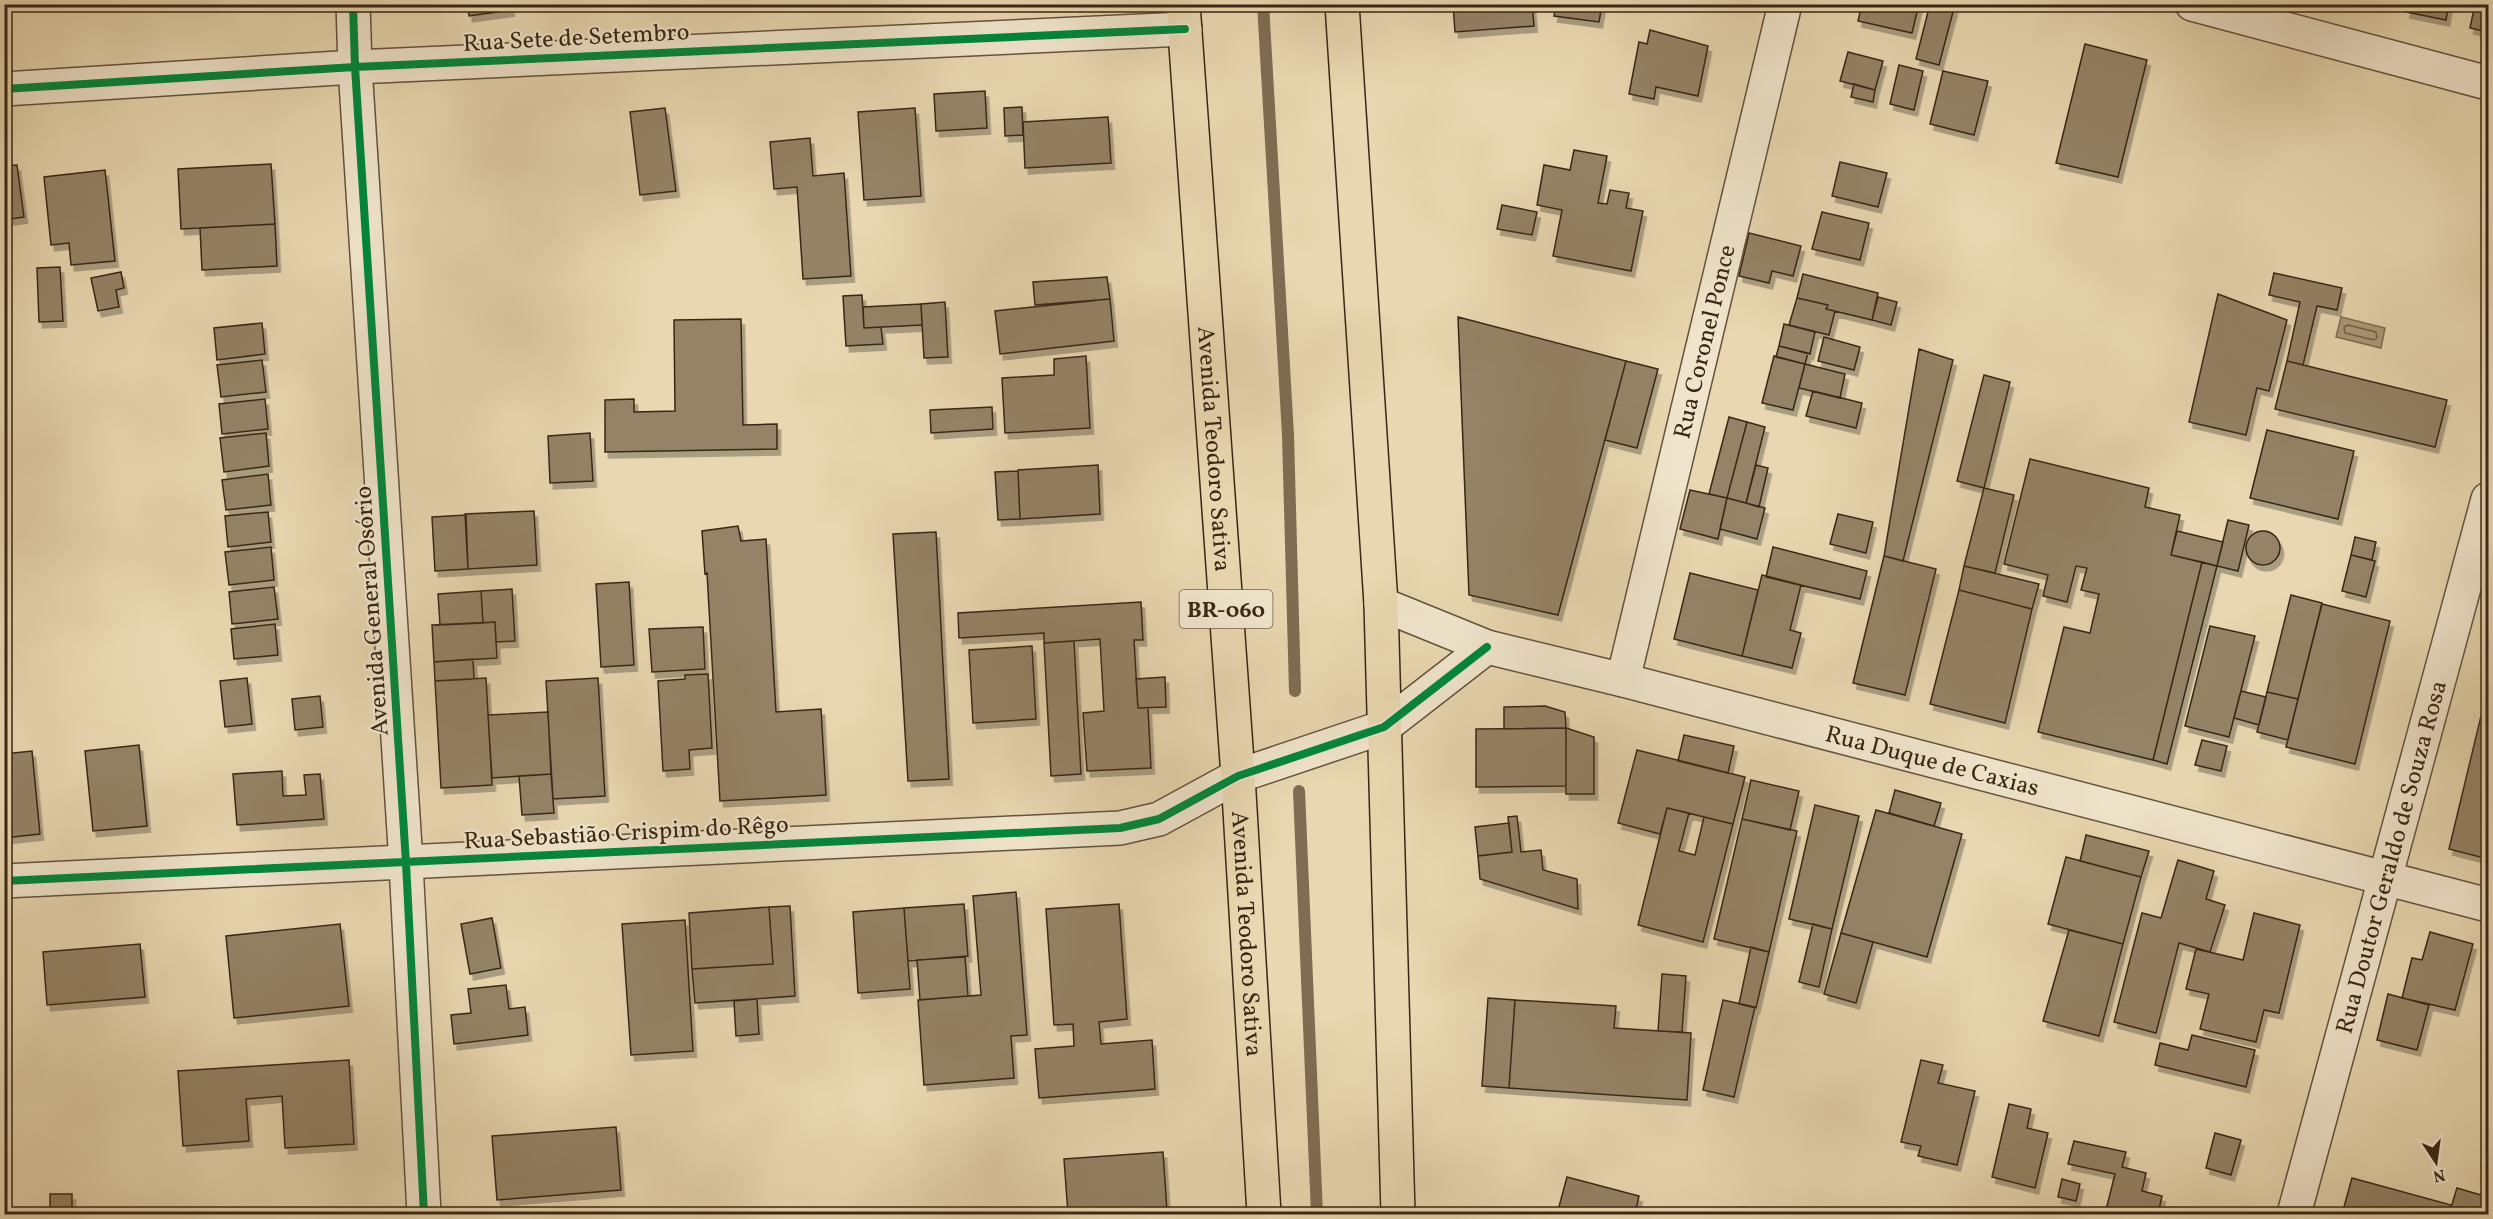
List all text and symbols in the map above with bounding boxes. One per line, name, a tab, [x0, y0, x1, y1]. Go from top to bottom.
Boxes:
street label: Rua Sete de Setembro	[462, 16, 690, 62]
street label: Rua Coronel Ponce	[1666, 242, 1746, 443]
street label: Avenida Teodoro Sativa	[1187, 325, 1238, 573]
street label: Avenida General Osório	[347, 485, 399, 737]
road number: BR-060	[1180, 590, 1272, 628]
street label: Rua Doutor Geraldo de Souza Rosa	[2329, 677, 2457, 1038]
street label: Rua Duque de Caxias	[1821, 718, 2043, 807]
street label: Rua Sebastião Crispim do Rêgo	[463, 809, 790, 859]
street label: Avenida Teodoro Sativa	[1221, 810, 1270, 1058]
north arrow	[2406, 1132, 2466, 1192]
text: N	[2430, 1163, 2447, 1187]

